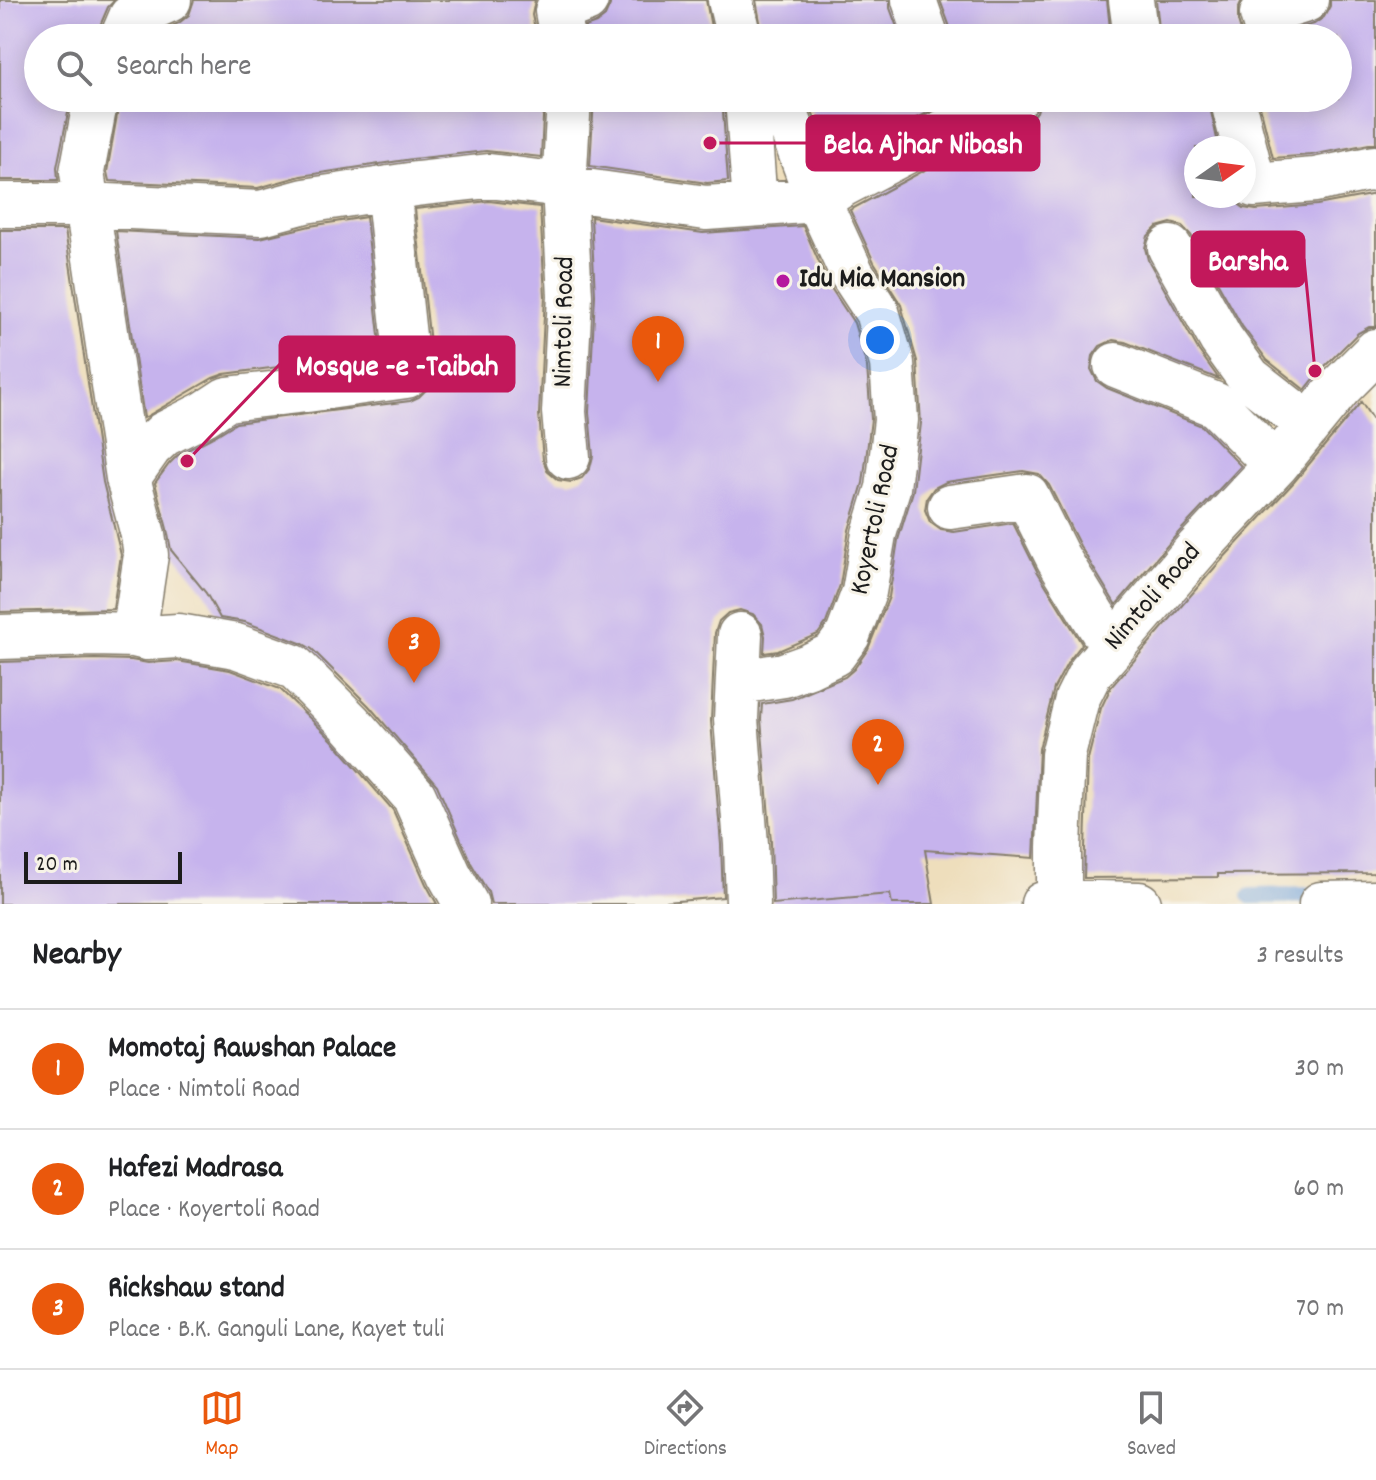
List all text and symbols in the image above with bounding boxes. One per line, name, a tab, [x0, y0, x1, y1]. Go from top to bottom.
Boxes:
search box	[24, 24, 1352, 112]
icon: search	[52, 46, 96, 90]
text: Search here	[116, 47, 252, 90]
callout: Bela Ajhar Nibash	[807, 116, 1039, 170]
text: Bela Ajhar Nibash	[823, 126, 1023, 169]
north arrow	[1184, 136, 1256, 208]
callout: Barsha	[1192, 232, 1304, 286]
text: Barsha	[1208, 243, 1289, 286]
street label: Nimtoli Road	[545, 256, 587, 388]
place label: Idu Mia Mansion	[799, 261, 965, 301]
marker: Idu Mia Mansion	[774, 272, 792, 290]
pin: 1	[632, 316, 684, 382]
your location	[860, 320, 900, 360]
callout: Mosque -e -Taibah	[280, 337, 514, 391]
text: Mosque -e -Taibah	[296, 348, 498, 391]
street label: Koyertoli Road	[842, 441, 912, 599]
street label: Nimtoli Road	[1096, 535, 1212, 661]
pin: 3	[388, 617, 440, 683]
pin: 2	[852, 719, 904, 785]
scale bar	[24, 848, 182, 884]
text: 20 m	[36, 850, 78, 881]
text: Nearby	[32, 932, 121, 981]
text: 3 results	[1257, 938, 1344, 975]
text: Momotaj Rawshan Palace	[108, 1029, 396, 1072]
text: 1	[55, 1051, 61, 1088]
text: 30 m	[1294, 1051, 1344, 1088]
text: Place · Nimtoli Road	[108, 1072, 300, 1109]
text: Hafezi Madrasa	[108, 1149, 283, 1192]
text: 2	[52, 1171, 64, 1208]
text: 60 m	[1293, 1171, 1344, 1208]
text: Place · Koyertoli Road	[108, 1192, 320, 1229]
text: Rickshaw stand	[108, 1269, 285, 1312]
text: 3	[52, 1291, 64, 1328]
text: 70 m	[1296, 1291, 1344, 1328]
text: Place · B.K. Ganguli Lane, Kayet tuli	[108, 1312, 444, 1349]
tab: Map	[200, 1386, 244, 1465]
tab: Directions	[644, 1386, 727, 1465]
tab: Saved	[1127, 1386, 1176, 1465]

